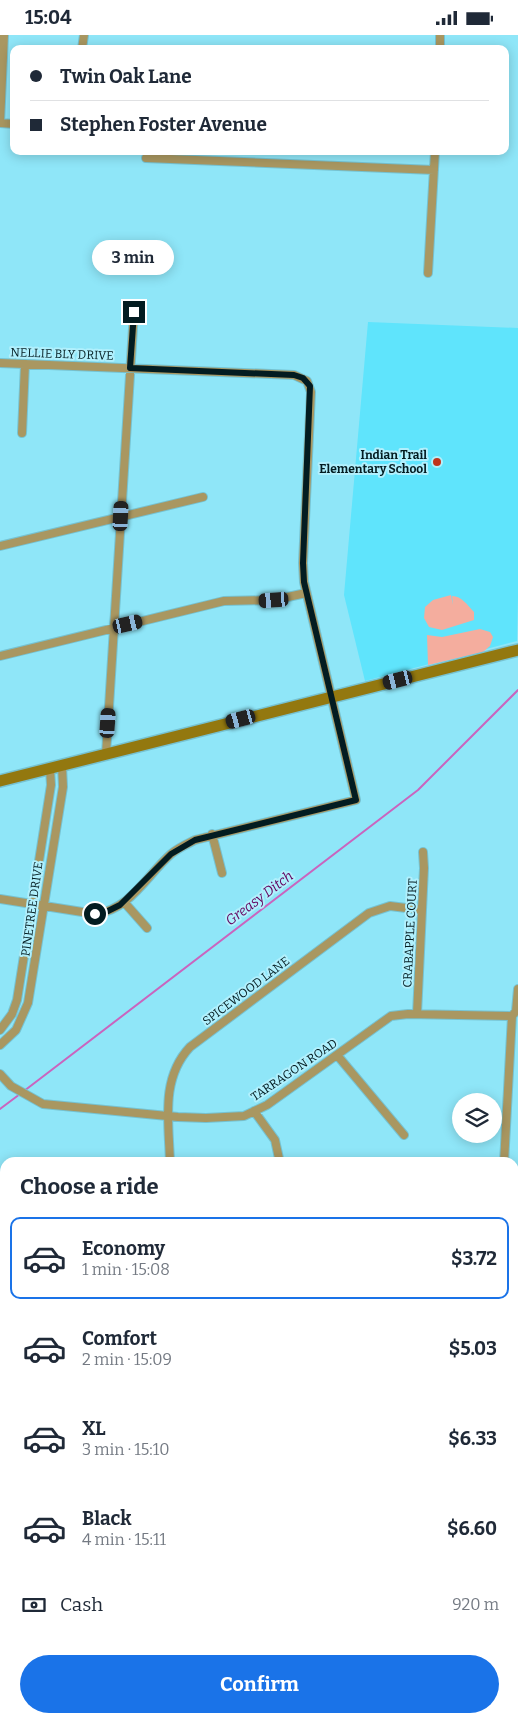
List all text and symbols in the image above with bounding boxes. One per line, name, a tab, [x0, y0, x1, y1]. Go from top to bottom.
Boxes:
text: 15:04	[25, 6, 72, 29]
text: Twin Oak Lane	[60, 65, 192, 88]
text: Stephen Foster Avenue	[60, 113, 267, 136]
callout: 3 min	[93, 239, 175, 275]
text: 3 min	[112, 248, 154, 267]
route end	[123, 301, 145, 323]
street label: NELLIE BLY DRIVE	[10, 345, 114, 363]
place label: Indian Trail Elementary School	[319, 448, 427, 476]
marker: Indian Trail Elementary School	[431, 456, 443, 468]
car	[112, 501, 129, 531]
car	[258, 591, 289, 609]
car	[111, 613, 144, 635]
car	[381, 669, 414, 691]
car	[99, 708, 116, 738]
car	[224, 708, 257, 730]
street label: PINETREE DRIVE	[18, 861, 46, 957]
water label: Greasy Ditch	[222, 867, 296, 929]
street label: CRABAPPLE COURT	[400, 878, 420, 988]
route start	[84, 903, 106, 925]
street label: SPICEWOOD LANE	[200, 954, 292, 1028]
street label: TARRAGON ROAD	[248, 1036, 340, 1104]
map controls	[452, 1093, 502, 1143]
button: layers	[452, 1093, 502, 1143]
text: Choose a ride	[20, 1173, 159, 1200]
icon: car	[22, 1236, 67, 1281]
text: Economy	[82, 1237, 165, 1260]
text: $3.72	[451, 1247, 497, 1270]
text: 1 min · 15:08	[82, 1260, 170, 1279]
icon: car	[22, 1326, 67, 1371]
text: Comfort	[82, 1327, 157, 1350]
text: $5.03	[449, 1337, 497, 1360]
text: 2 min · 15:09	[82, 1350, 172, 1369]
icon: car	[22, 1416, 67, 1461]
text: XL	[82, 1417, 106, 1440]
text: $6.33	[448, 1427, 497, 1450]
text: 3 min · 15:10	[82, 1440, 169, 1459]
icon: car	[22, 1506, 67, 1551]
text: Black	[82, 1507, 132, 1530]
text: $6.60	[447, 1517, 497, 1540]
text: 4 min · 15:11	[82, 1530, 166, 1549]
icon: cash	[20, 1591, 48, 1619]
text: Cash	[60, 1593, 103, 1616]
text: 920 m	[452, 1595, 499, 1614]
button: Confirm	[20, 1655, 499, 1713]

